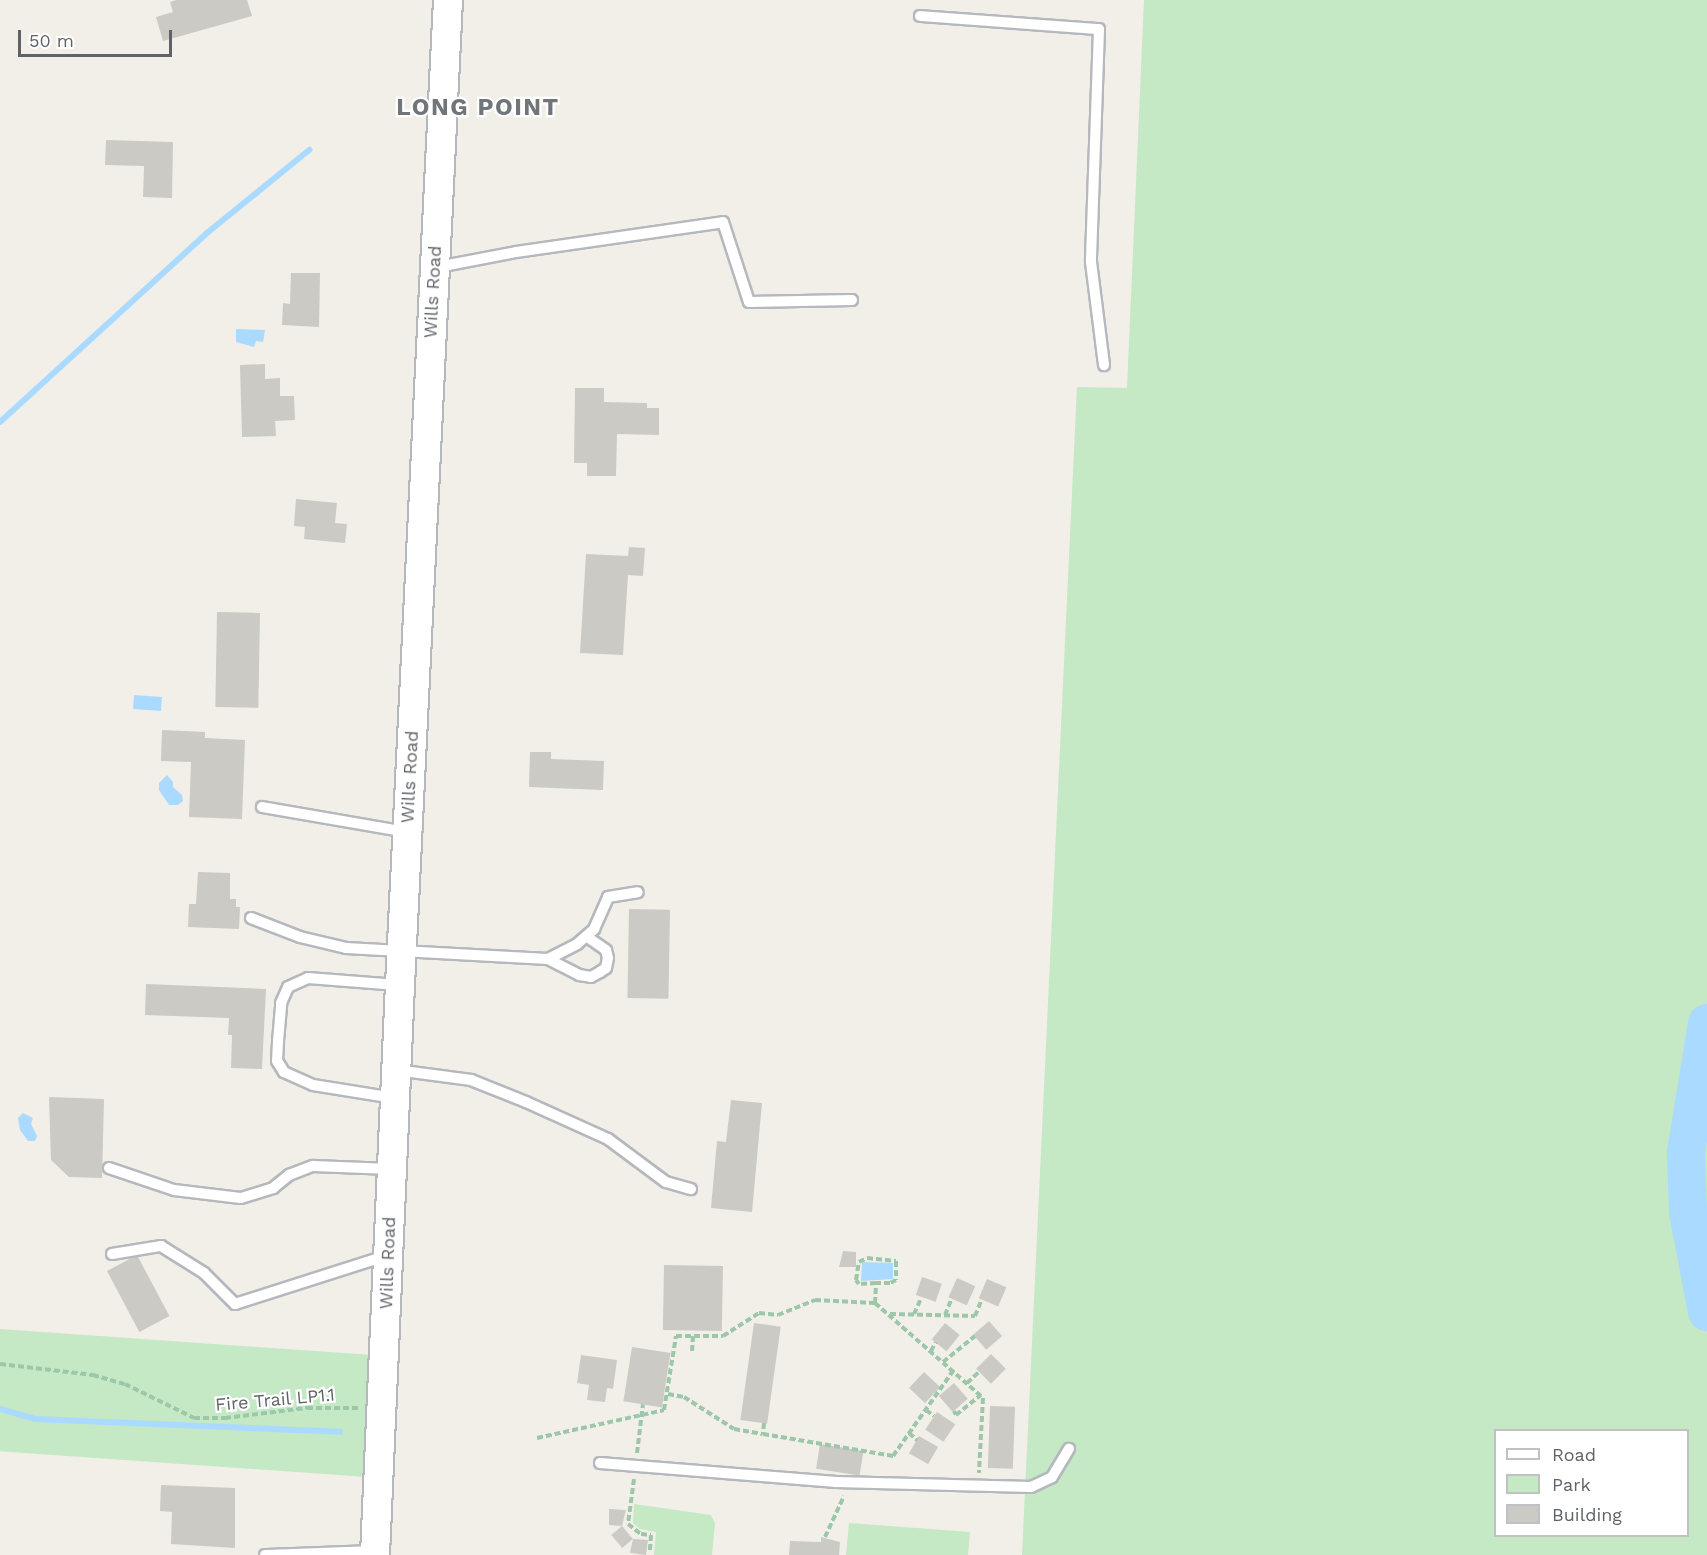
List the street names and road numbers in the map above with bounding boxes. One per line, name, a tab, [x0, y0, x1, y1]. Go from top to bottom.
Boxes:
street label: Wills Road	[420, 245, 446, 339]
street label: Wills Road	[397, 730, 423, 824]
street label: Wills Road	[376, 1216, 400, 1310]
street label: Fire Trail LP1.1	[214, 1384, 336, 1416]

